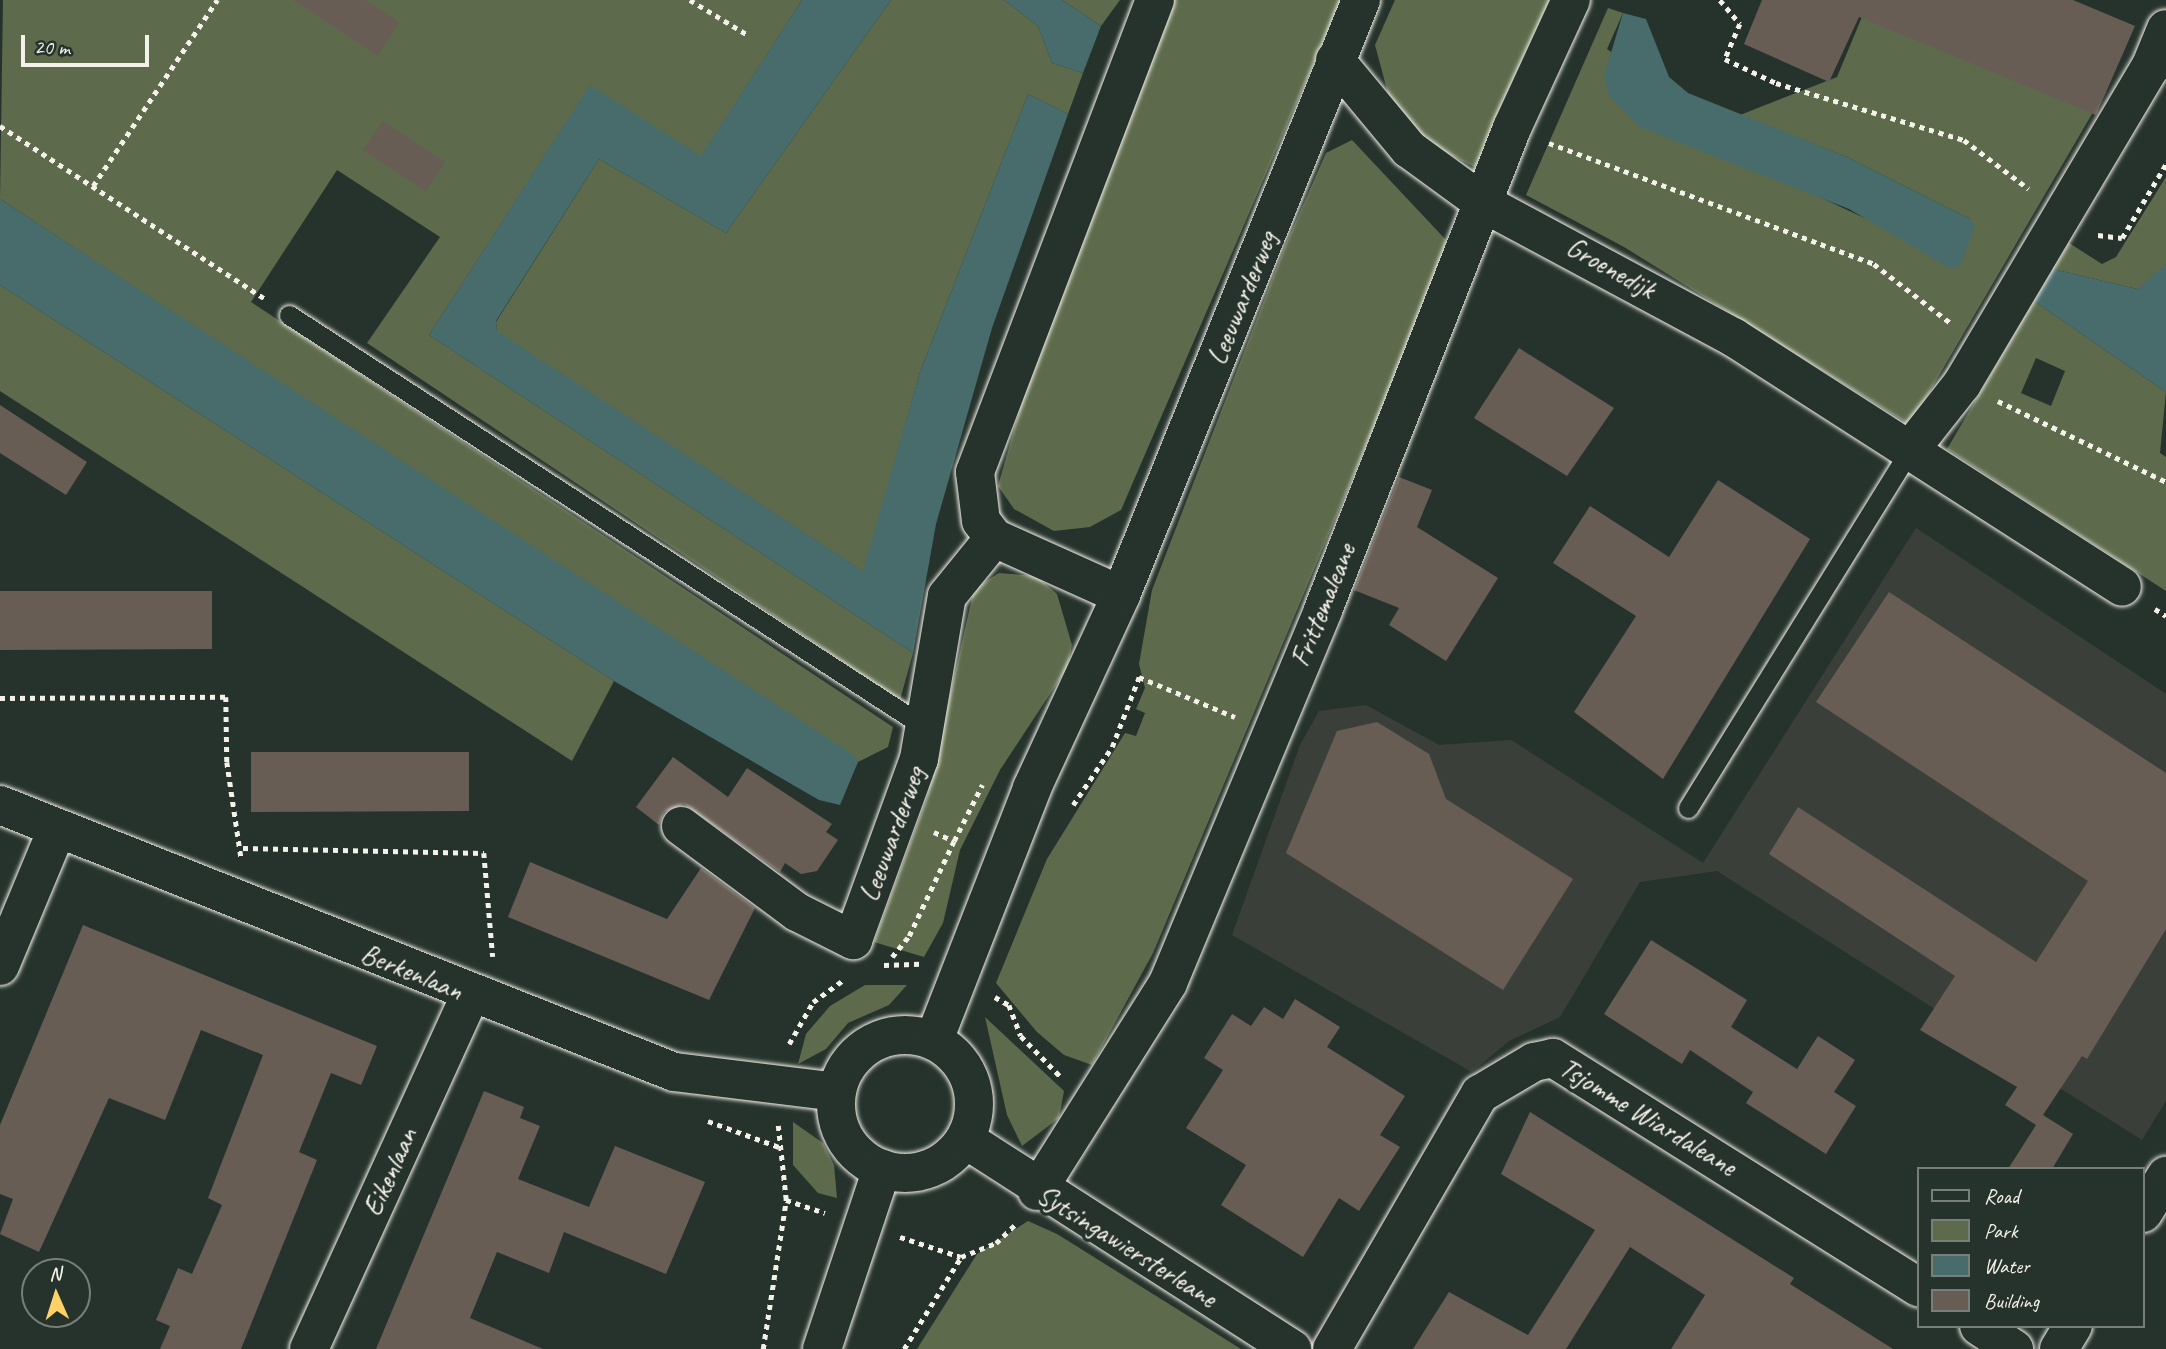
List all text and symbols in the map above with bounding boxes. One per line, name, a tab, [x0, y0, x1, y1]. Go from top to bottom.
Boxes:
scale bar	[24, 21, 152, 65]
text: 20 m	[34, 34, 70, 60]
street label: Leeuwarderweg	[1200, 226, 1284, 370]
street label: Groenedijk	[1561, 230, 1661, 306]
street label: Frittemaleane	[1283, 539, 1363, 671]
street label: Leeuwarderweg	[852, 762, 932, 906]
street label: Berkenlaan	[356, 936, 468, 1008]
street label: Tsjomme Wiardaleane	[1554, 1051, 1742, 1183]
street label: Eikenlaan	[356, 1123, 424, 1221]
legend	[1918, 1167, 2145, 1328]
street label: Sytsingawiersterleane	[1031, 1177, 1223, 1315]
text: Road	[1984, 1183, 2019, 1209]
text: Park	[1984, 1218, 2017, 1244]
text: Water	[1984, 1253, 2030, 1279]
north arrow	[21, 1258, 91, 1328]
text: N	[48, 1262, 62, 1286]
text: Building	[1984, 1288, 2039, 1314]

